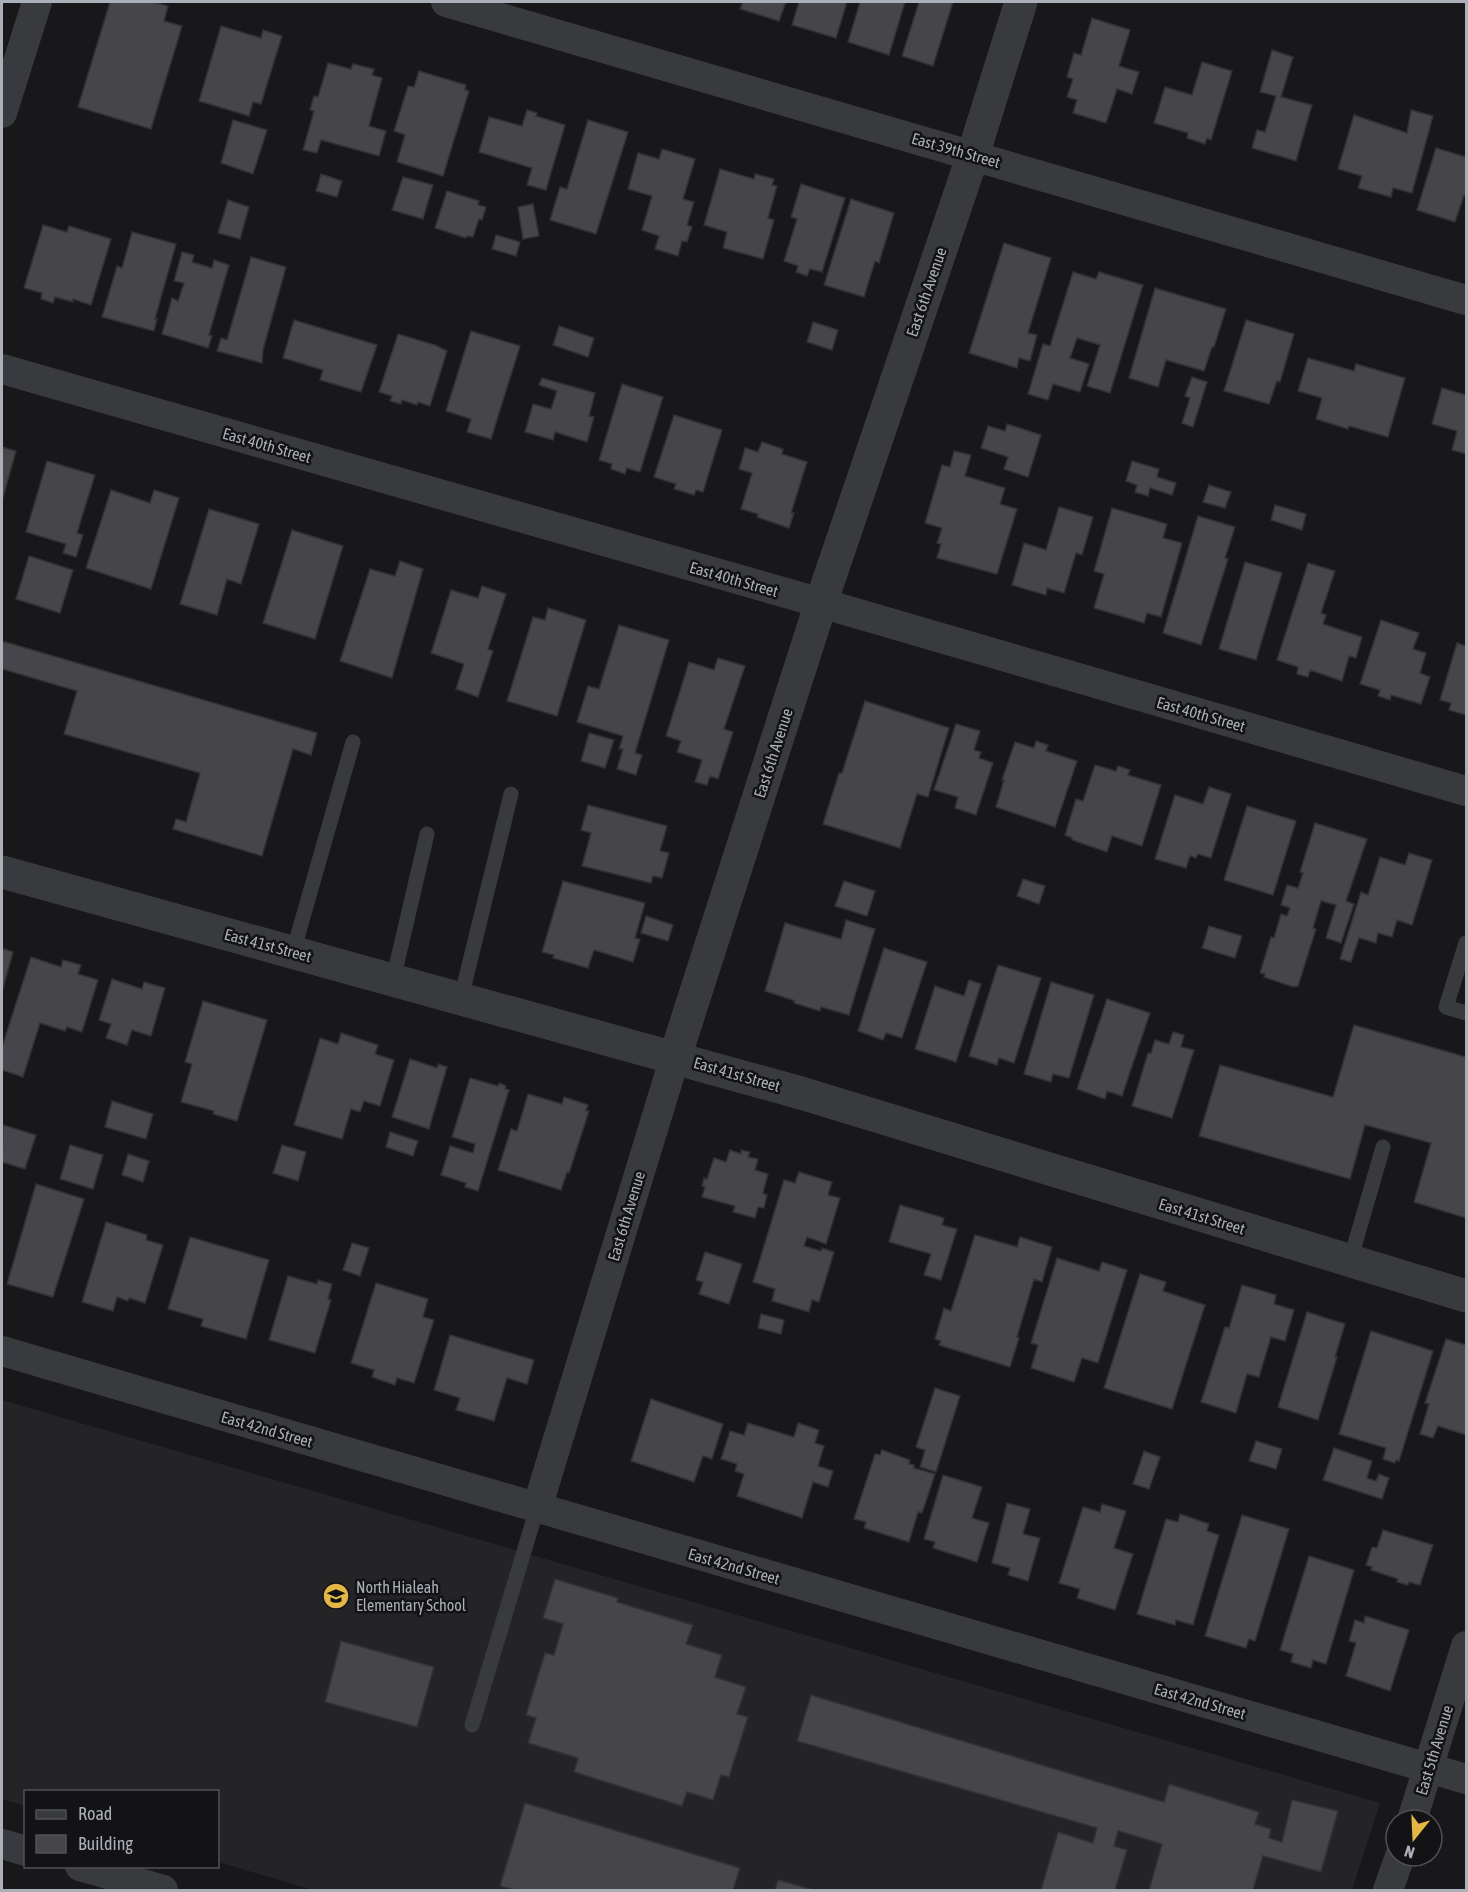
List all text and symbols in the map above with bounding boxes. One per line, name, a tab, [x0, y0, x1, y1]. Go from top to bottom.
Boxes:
street label: East 39th Street	[910, 129, 1003, 171]
street label: East 6th Avenue	[902, 245, 950, 339]
street label: East 40th Street	[221, 424, 314, 466]
street label: East 40th Street	[688, 558, 781, 600]
street label: East 40th Street	[1155, 693, 1248, 735]
street label: East 6th Avenue	[750, 706, 796, 800]
street label: East 41st Street	[223, 925, 314, 965]
street label: East 41st Street	[692, 1053, 783, 1095]
street label: East 6th Avenue	[604, 1169, 648, 1263]
street label: East 41st Street	[1157, 1194, 1248, 1238]
street label: East 42nd Street	[219, 1407, 315, 1451]
street label: East 42nd Street	[686, 1544, 782, 1588]
place label: North Hialeah Elementary School	[356, 1578, 467, 1615]
school or university icon: North Hialeah Elementary School	[321, 1581, 351, 1611]
street label: East 42nd Street	[1152, 1679, 1248, 1723]
street label: East 5th Avenue	[1412, 1703, 1456, 1797]
legend	[24, 1790, 219, 1868]
text: Road	[78, 1803, 112, 1824]
north arrow	[1384, 1808, 1444, 1868]
text: Building	[78, 1833, 133, 1854]
text: N	[1402, 1842, 1417, 1862]

